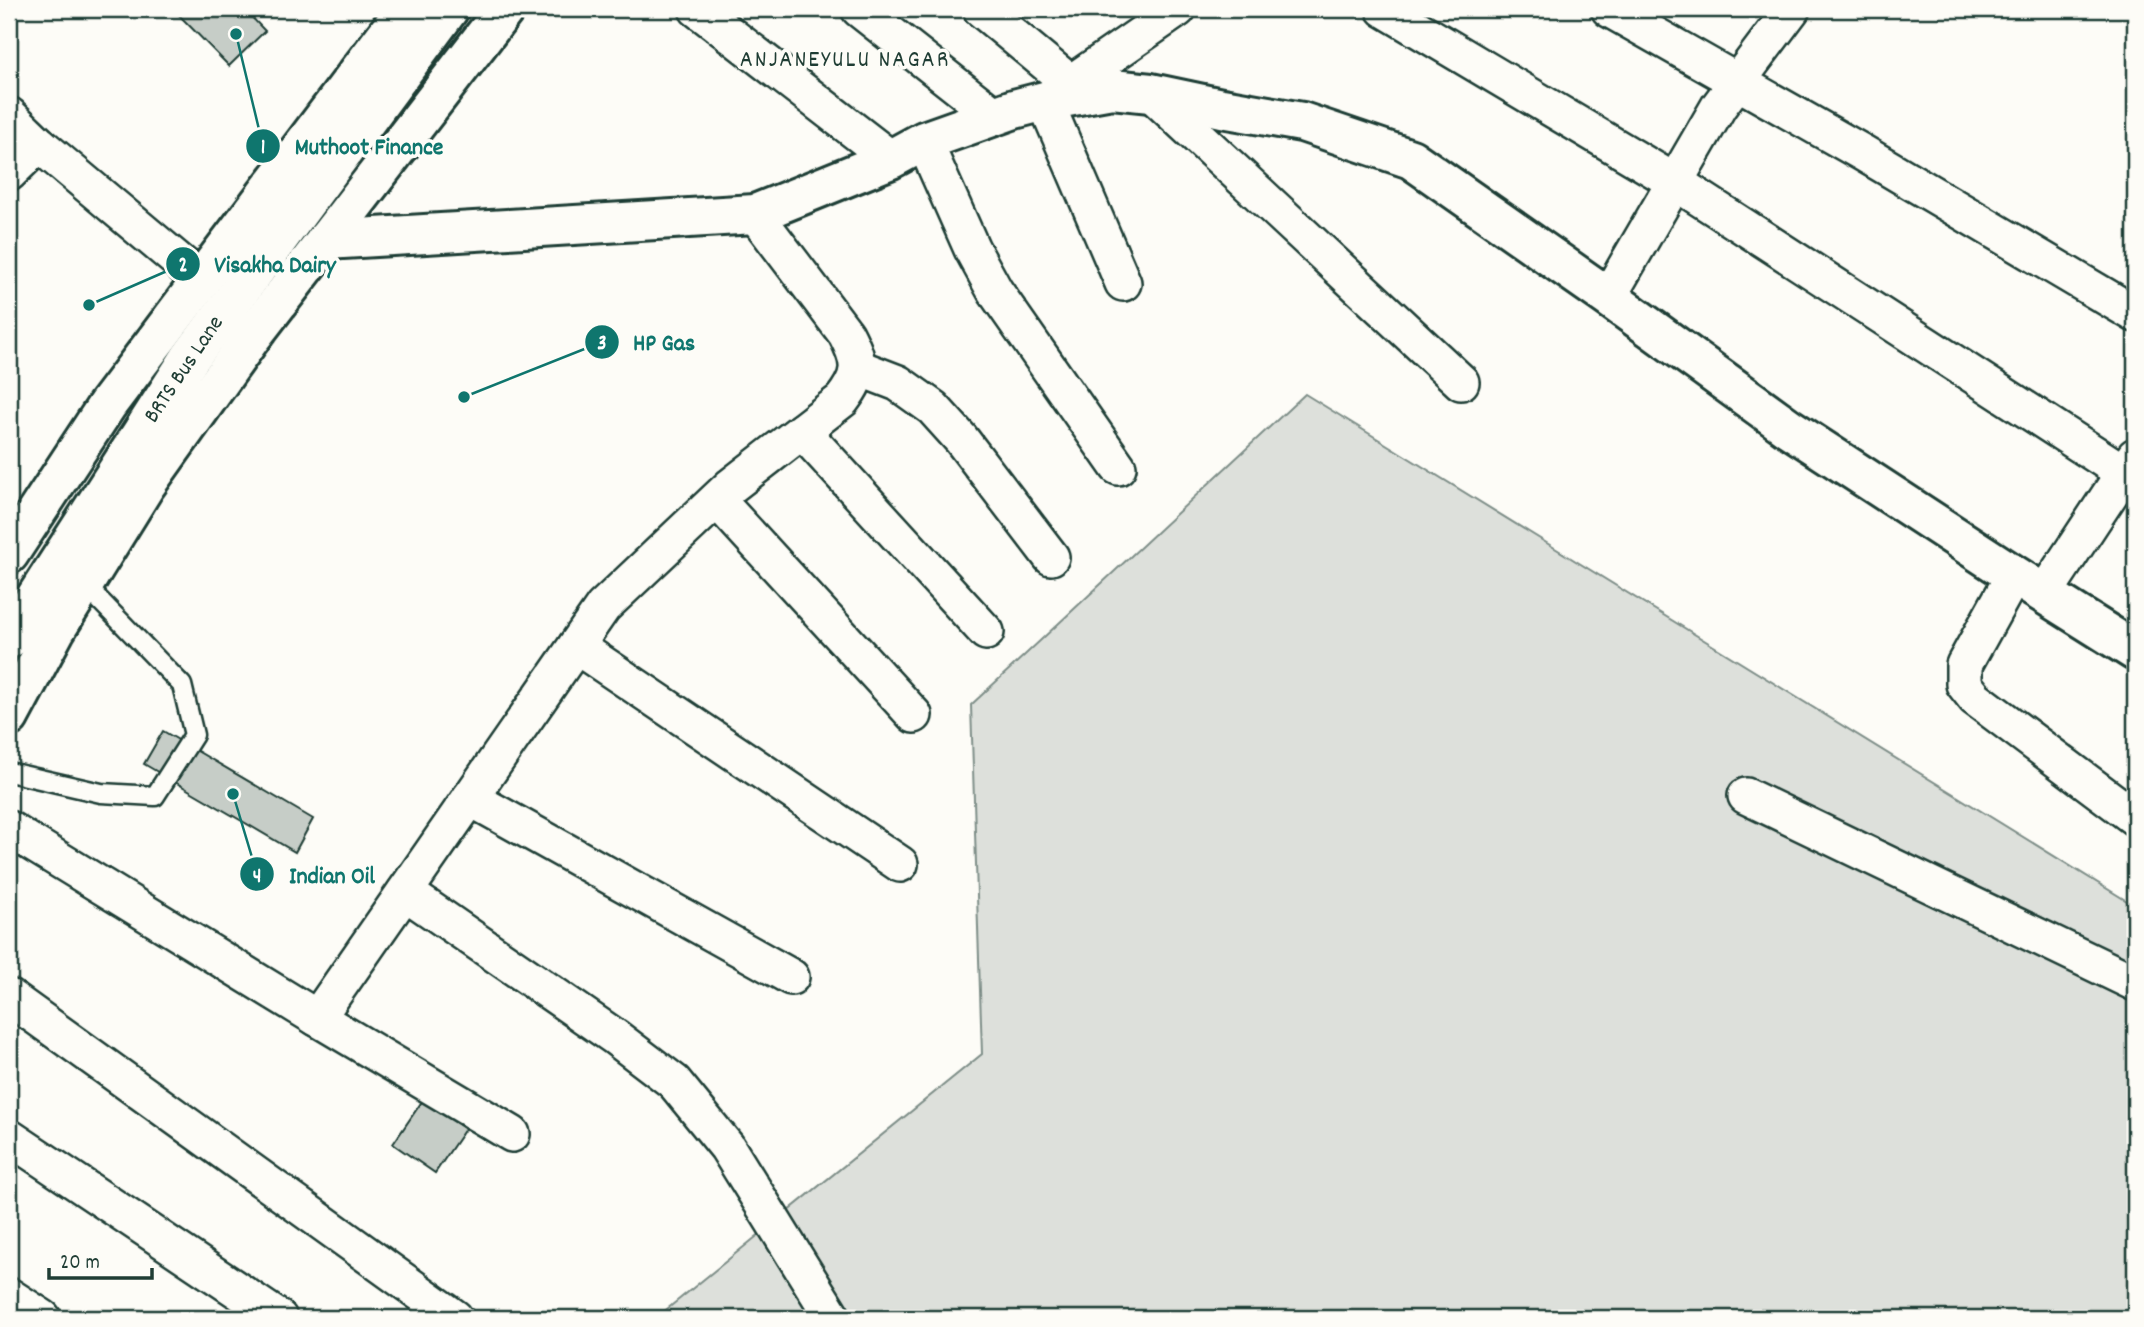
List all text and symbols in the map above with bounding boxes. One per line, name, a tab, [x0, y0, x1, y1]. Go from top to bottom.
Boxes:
district label: ANJANEYULU NAGAR	[740, 44, 950, 78]
callout: Muthoot Finance	[245, 124, 457, 169]
text: Muthoot Finance	[295, 132, 444, 166]
text: 1	[261, 134, 265, 164]
callout: Visakha Dairy	[165, 242, 350, 287]
text: Visakha Dairy	[214, 250, 337, 284]
text: 2	[178, 252, 188, 282]
street label: BRTS Bus Lane	[137, 310, 233, 430]
callout: HP Gas	[584, 320, 709, 365]
text: HP Gas	[633, 328, 695, 362]
text: 3	[597, 330, 607, 360]
callout: Indian Oil	[240, 852, 389, 897]
text: Indian Oil	[289, 861, 375, 895]
text: 4	[253, 863, 261, 893]
scale bar	[49, 1236, 152, 1280]
text: 20 m	[60, 1249, 100, 1279]

